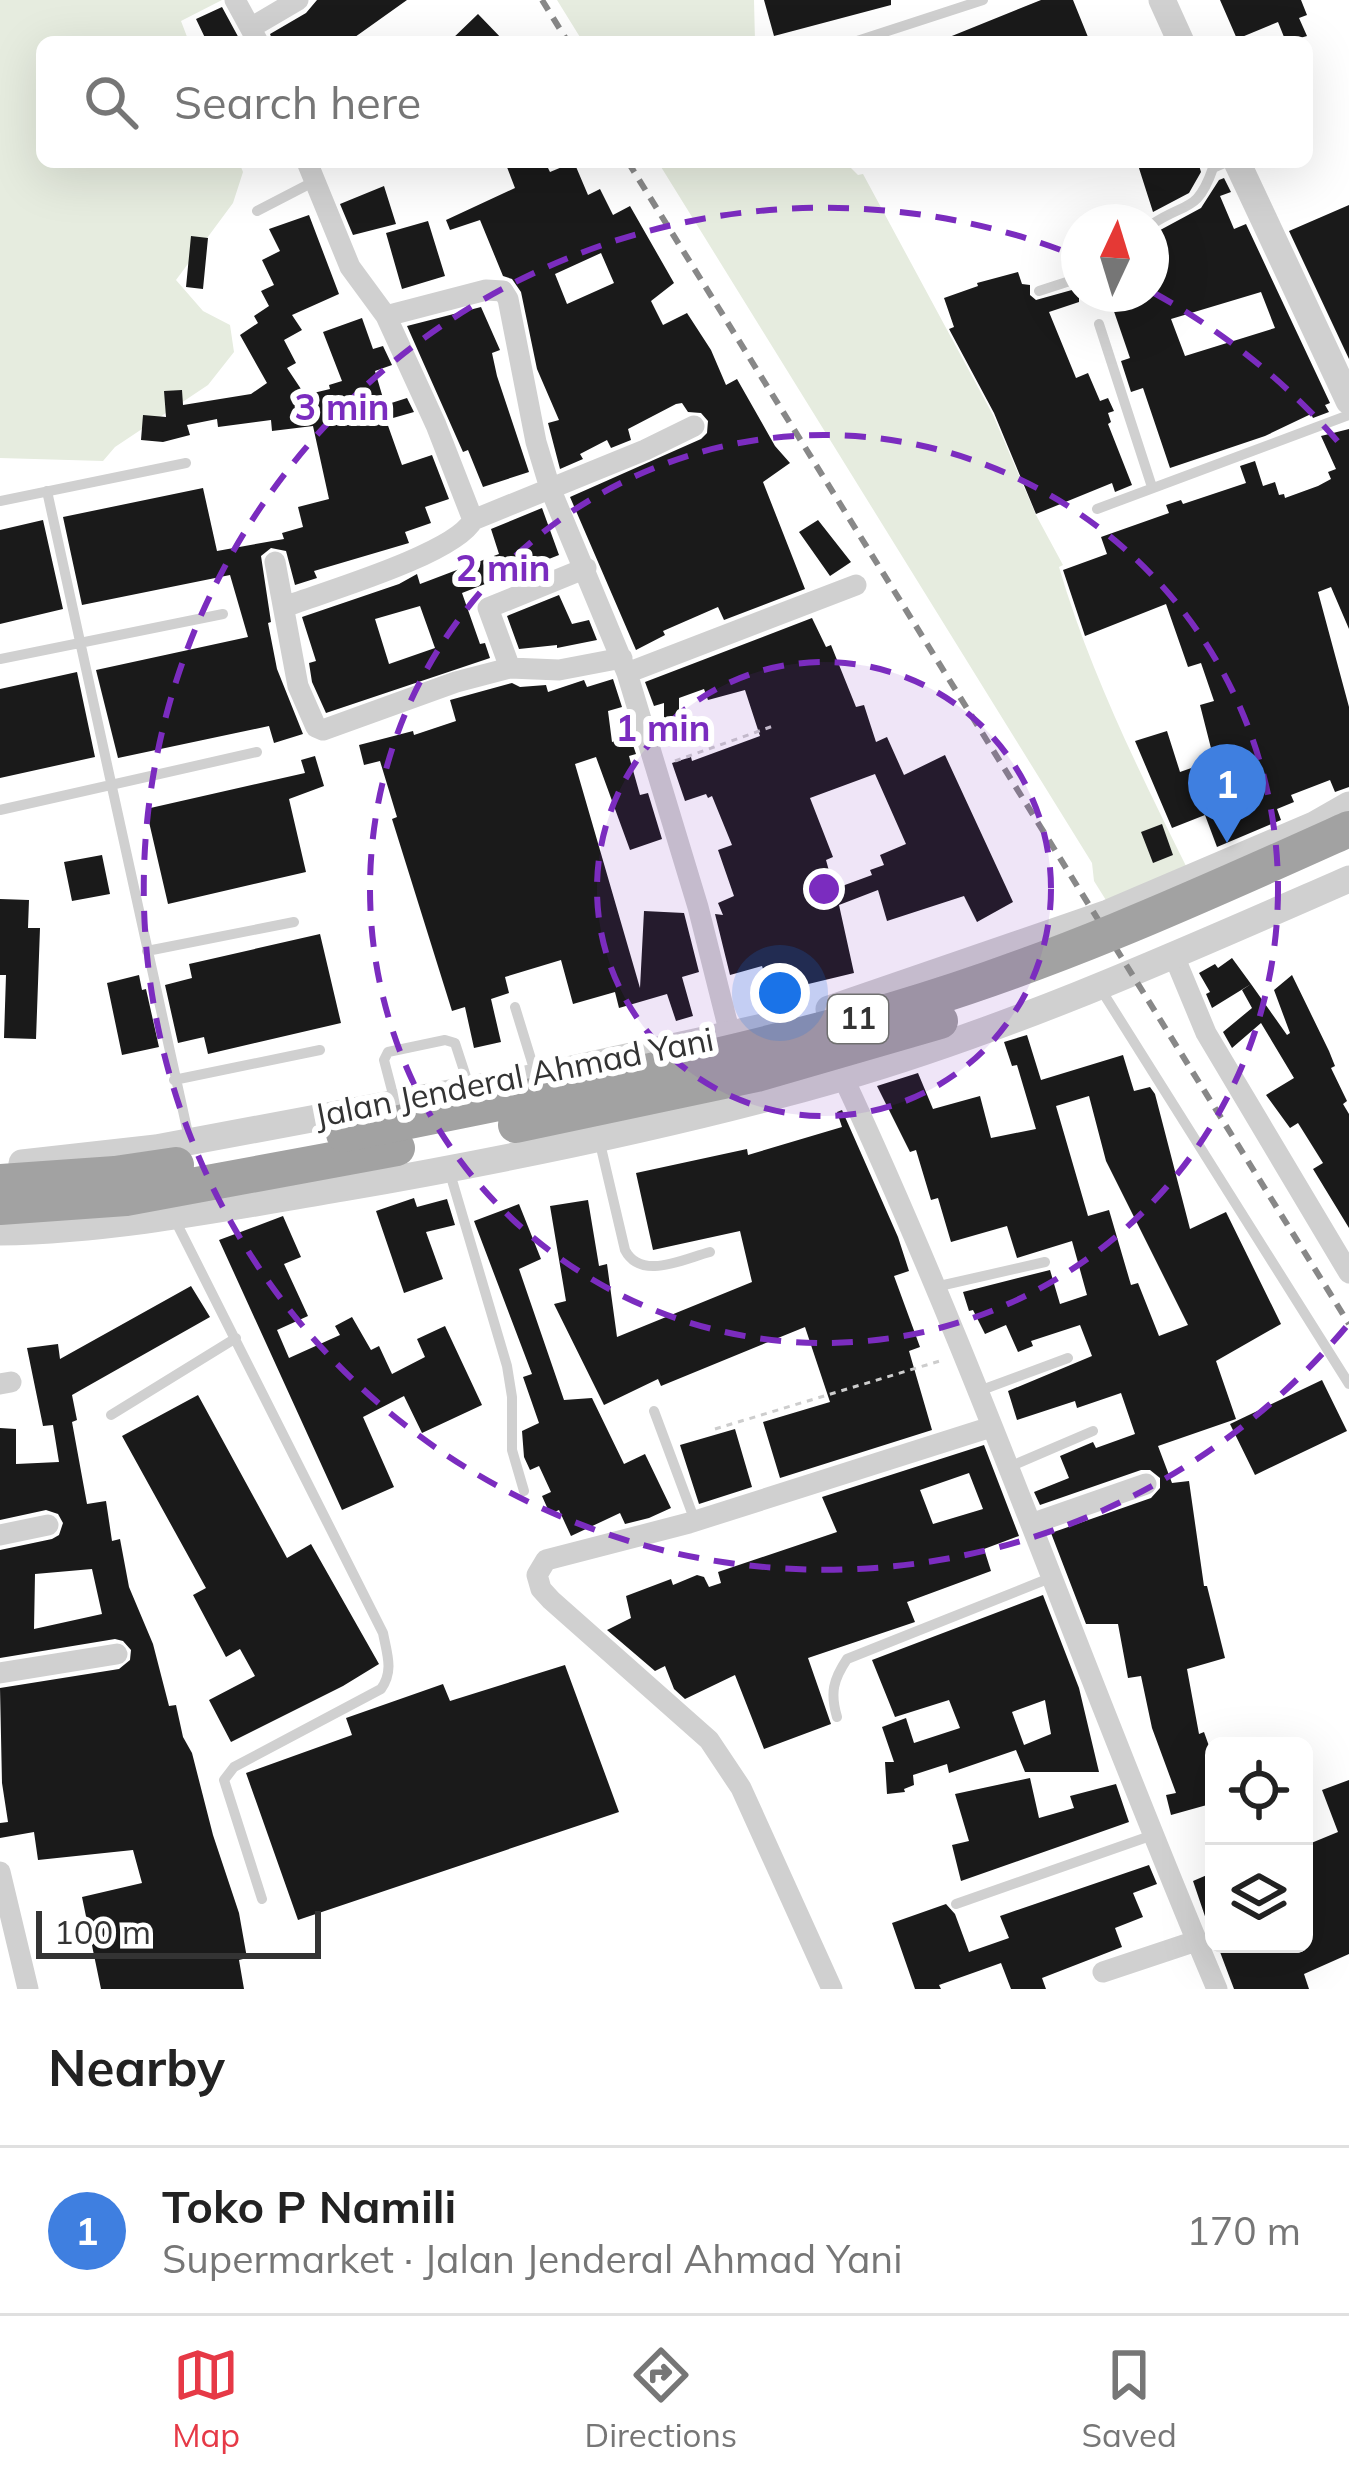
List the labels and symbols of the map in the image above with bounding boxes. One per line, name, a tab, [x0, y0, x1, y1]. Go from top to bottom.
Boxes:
north arrow	[1061, 204, 1169, 312]
text: 3 min	[295, 384, 389, 429]
text: 2 min	[456, 545, 550, 590]
text: 1 min	[616, 705, 710, 750]
pin: 1	[1188, 744, 1266, 843]
centre of rings	[803, 868, 845, 910]
your location	[750, 963, 810, 1023]
road number: 11	[828, 995, 888, 1043]
street label: Jalan Jenderal Ahmad Yani	[311, 1018, 717, 1135]
scale bar	[36, 1905, 321, 1958]

